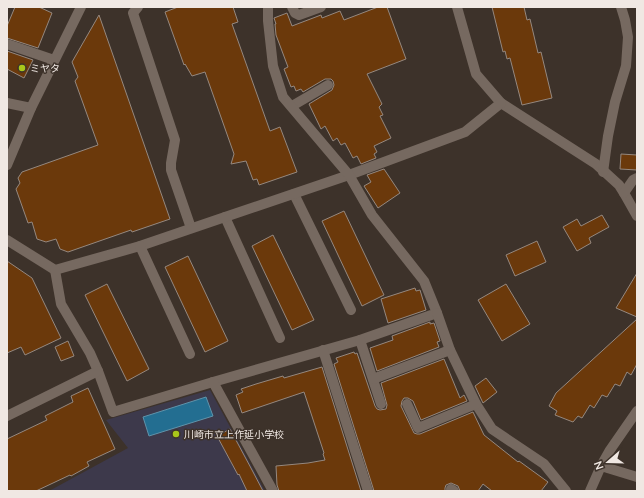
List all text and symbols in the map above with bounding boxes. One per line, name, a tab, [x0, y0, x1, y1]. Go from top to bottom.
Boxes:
place label: ミヤタ	[30, 62, 60, 75]
marker: ミヤタ	[17, 63, 27, 73]
place label: 川崎市立上作延小学校	[184, 428, 284, 441]
marker: 川崎市立上作延小学校	[171, 429, 181, 439]
north arrow	[588, 442, 628, 482]
text: N	[591, 459, 607, 472]

